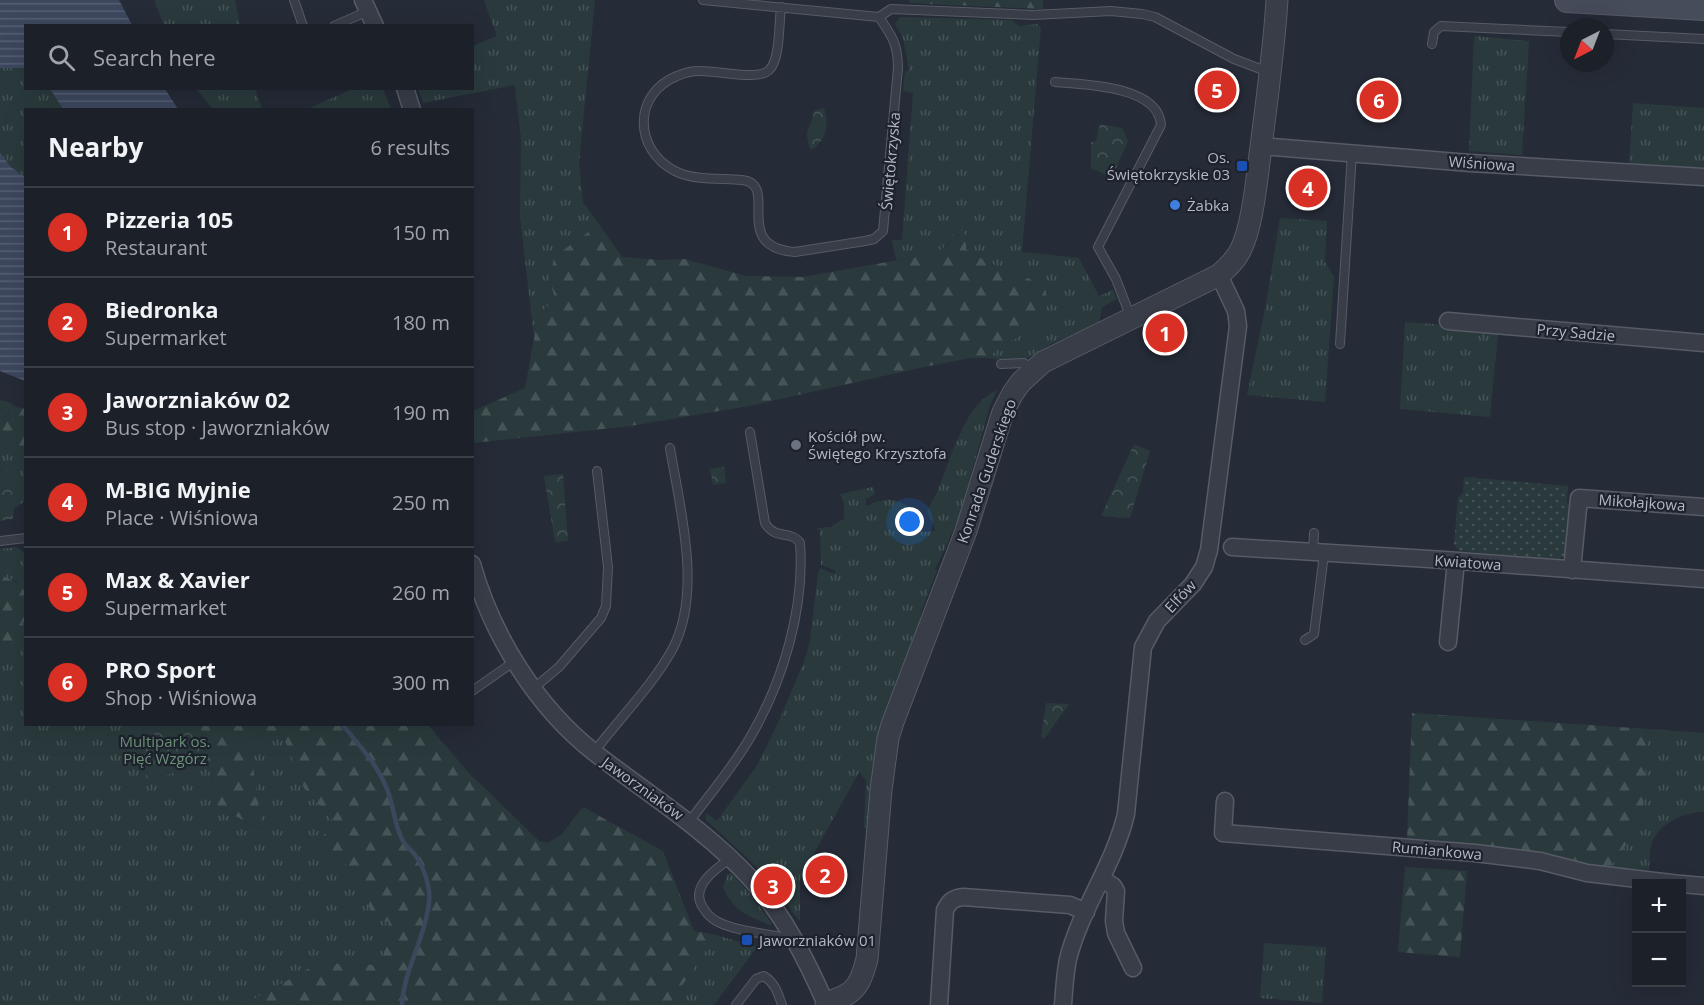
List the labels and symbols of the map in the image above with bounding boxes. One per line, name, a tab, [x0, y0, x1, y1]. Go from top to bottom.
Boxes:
north arrow	[1560, 18, 1614, 72]
pin: 5	[1198, 68, 1236, 112]
pin: 6	[1360, 78, 1398, 122]
street label: Świętokrzyska	[876, 111, 904, 211]
place label: Os. Świętokrzyskie 03	[1107, 147, 1230, 184]
street label: Wiśniowa	[1448, 151, 1516, 175]
marker: Os. Świętokrzyskie 03	[1235, 159, 1249, 173]
pin: 4	[1288, 166, 1328, 210]
place label: Żabka	[1187, 195, 1229, 215]
marker: Żabka	[1168, 198, 1182, 212]
pin: 1	[1146, 310, 1184, 356]
street label: Przy Sadzie	[1536, 319, 1616, 345]
street label: Konrada Guderskiego	[952, 396, 1020, 546]
place label: Kościół pw. Świętego Krzysztofa	[808, 426, 947, 463]
marker: Kościół pw. Świętego Krzysztofa	[789, 438, 803, 452]
street label: Mikołajkowa	[1598, 489, 1686, 515]
your location	[895, 507, 924, 536]
street label: Kwiatowa	[1434, 550, 1502, 574]
street label: Elfów	[1160, 575, 1200, 617]
park label: Multipark os. Pięć Wzgórz	[119, 731, 211, 768]
street label: Jaworzniaków	[597, 751, 688, 825]
street label: Rumiankowa	[1391, 836, 1483, 864]
pin: 2	[806, 852, 844, 898]
pin: 3	[754, 864, 792, 908]
place label: Jaworzniaków 01	[757, 930, 876, 950]
marker: Jaworzniaków 01	[740, 933, 754, 947]

